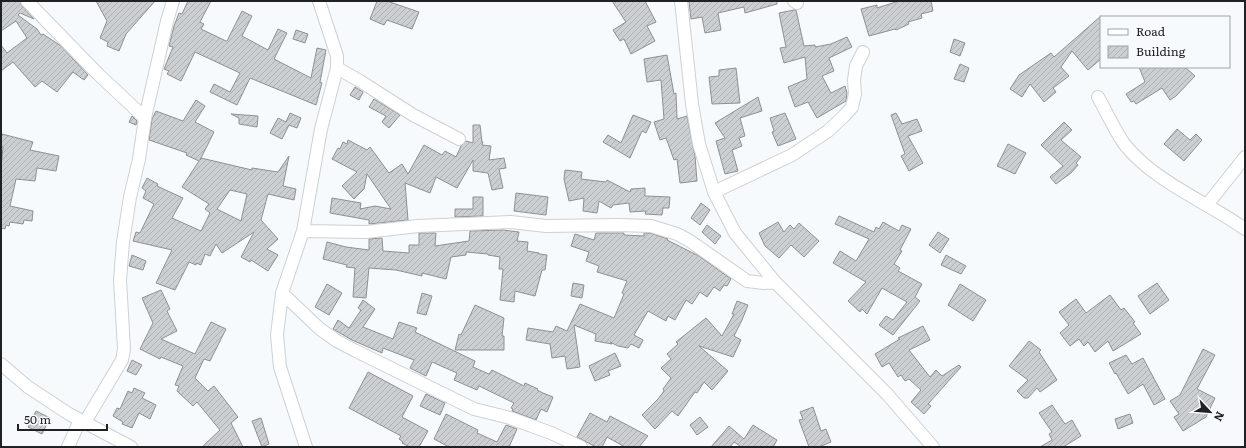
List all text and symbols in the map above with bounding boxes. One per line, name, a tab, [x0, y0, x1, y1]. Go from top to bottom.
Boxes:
legend	[1100, 16, 1230, 68]
text: Road	[1136, 22, 1166, 40]
text: Building	[1136, 42, 1186, 60]
north arrow	[1190, 392, 1230, 432]
scale bar	[18, 406, 107, 432]
text: N	[1211, 409, 1229, 424]
text: 50 m	[24, 410, 51, 428]

